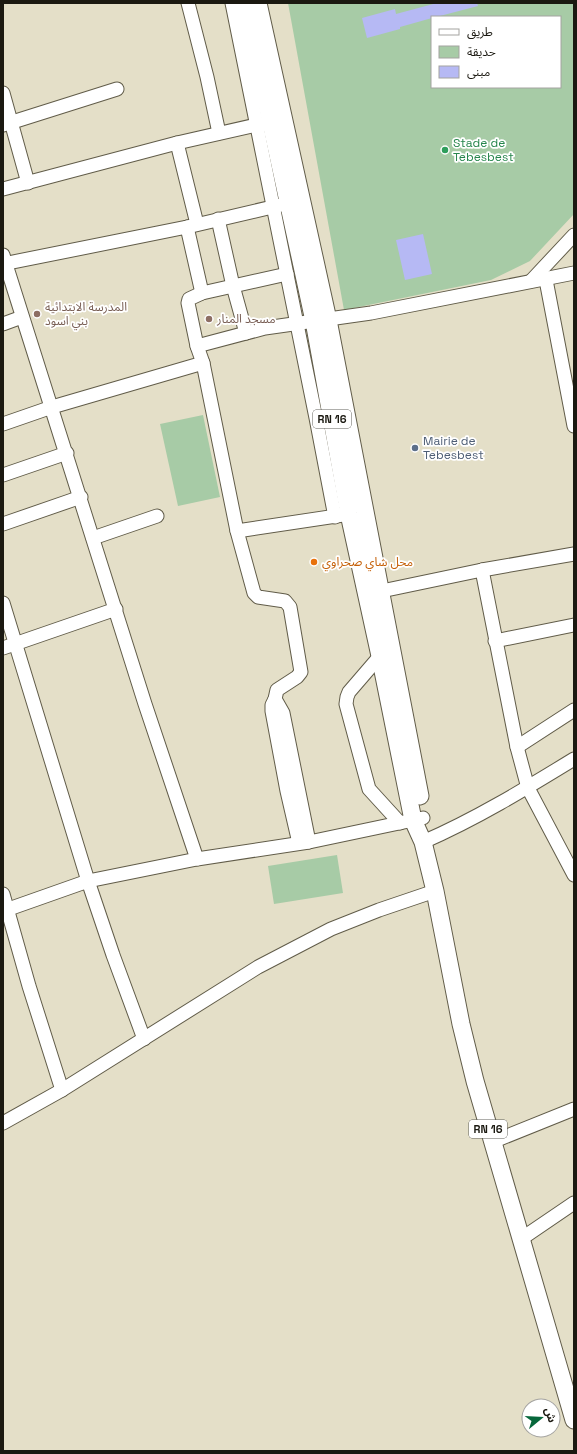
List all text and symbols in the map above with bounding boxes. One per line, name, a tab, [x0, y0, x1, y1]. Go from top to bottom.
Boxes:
legend	[431, 16, 561, 88]
text: طريق	[467, 24, 493, 40]
text: حديقة	[467, 44, 496, 60]
text: مبنى	[467, 64, 490, 80]
place label: Stade de Tebesbest	[453, 135, 514, 165]
marker: Stade de Tebesbest	[440, 145, 450, 155]
place label: المدرسة الابتدائية بني اسود	[45, 299, 127, 331]
marker: المدرسة الابتدائية بني اسود	[32, 309, 42, 319]
place label: مسجد المنار	[216, 311, 276, 327]
marker: مسجد المنار	[204, 314, 214, 324]
road number: RN 16	[313, 410, 351, 428]
place label: Mairie de Tebesbest	[423, 433, 484, 463]
marker: Mairie de Tebesbest	[410, 443, 420, 453]
place label: محل شاي صحراوي	[322, 554, 413, 572]
marker: محل شاي صحراوي	[309, 557, 319, 567]
road number: RN 16	[469, 1120, 507, 1138]
north arrow	[521, 1398, 561, 1438]
text: ش	[542, 1406, 559, 1424]

